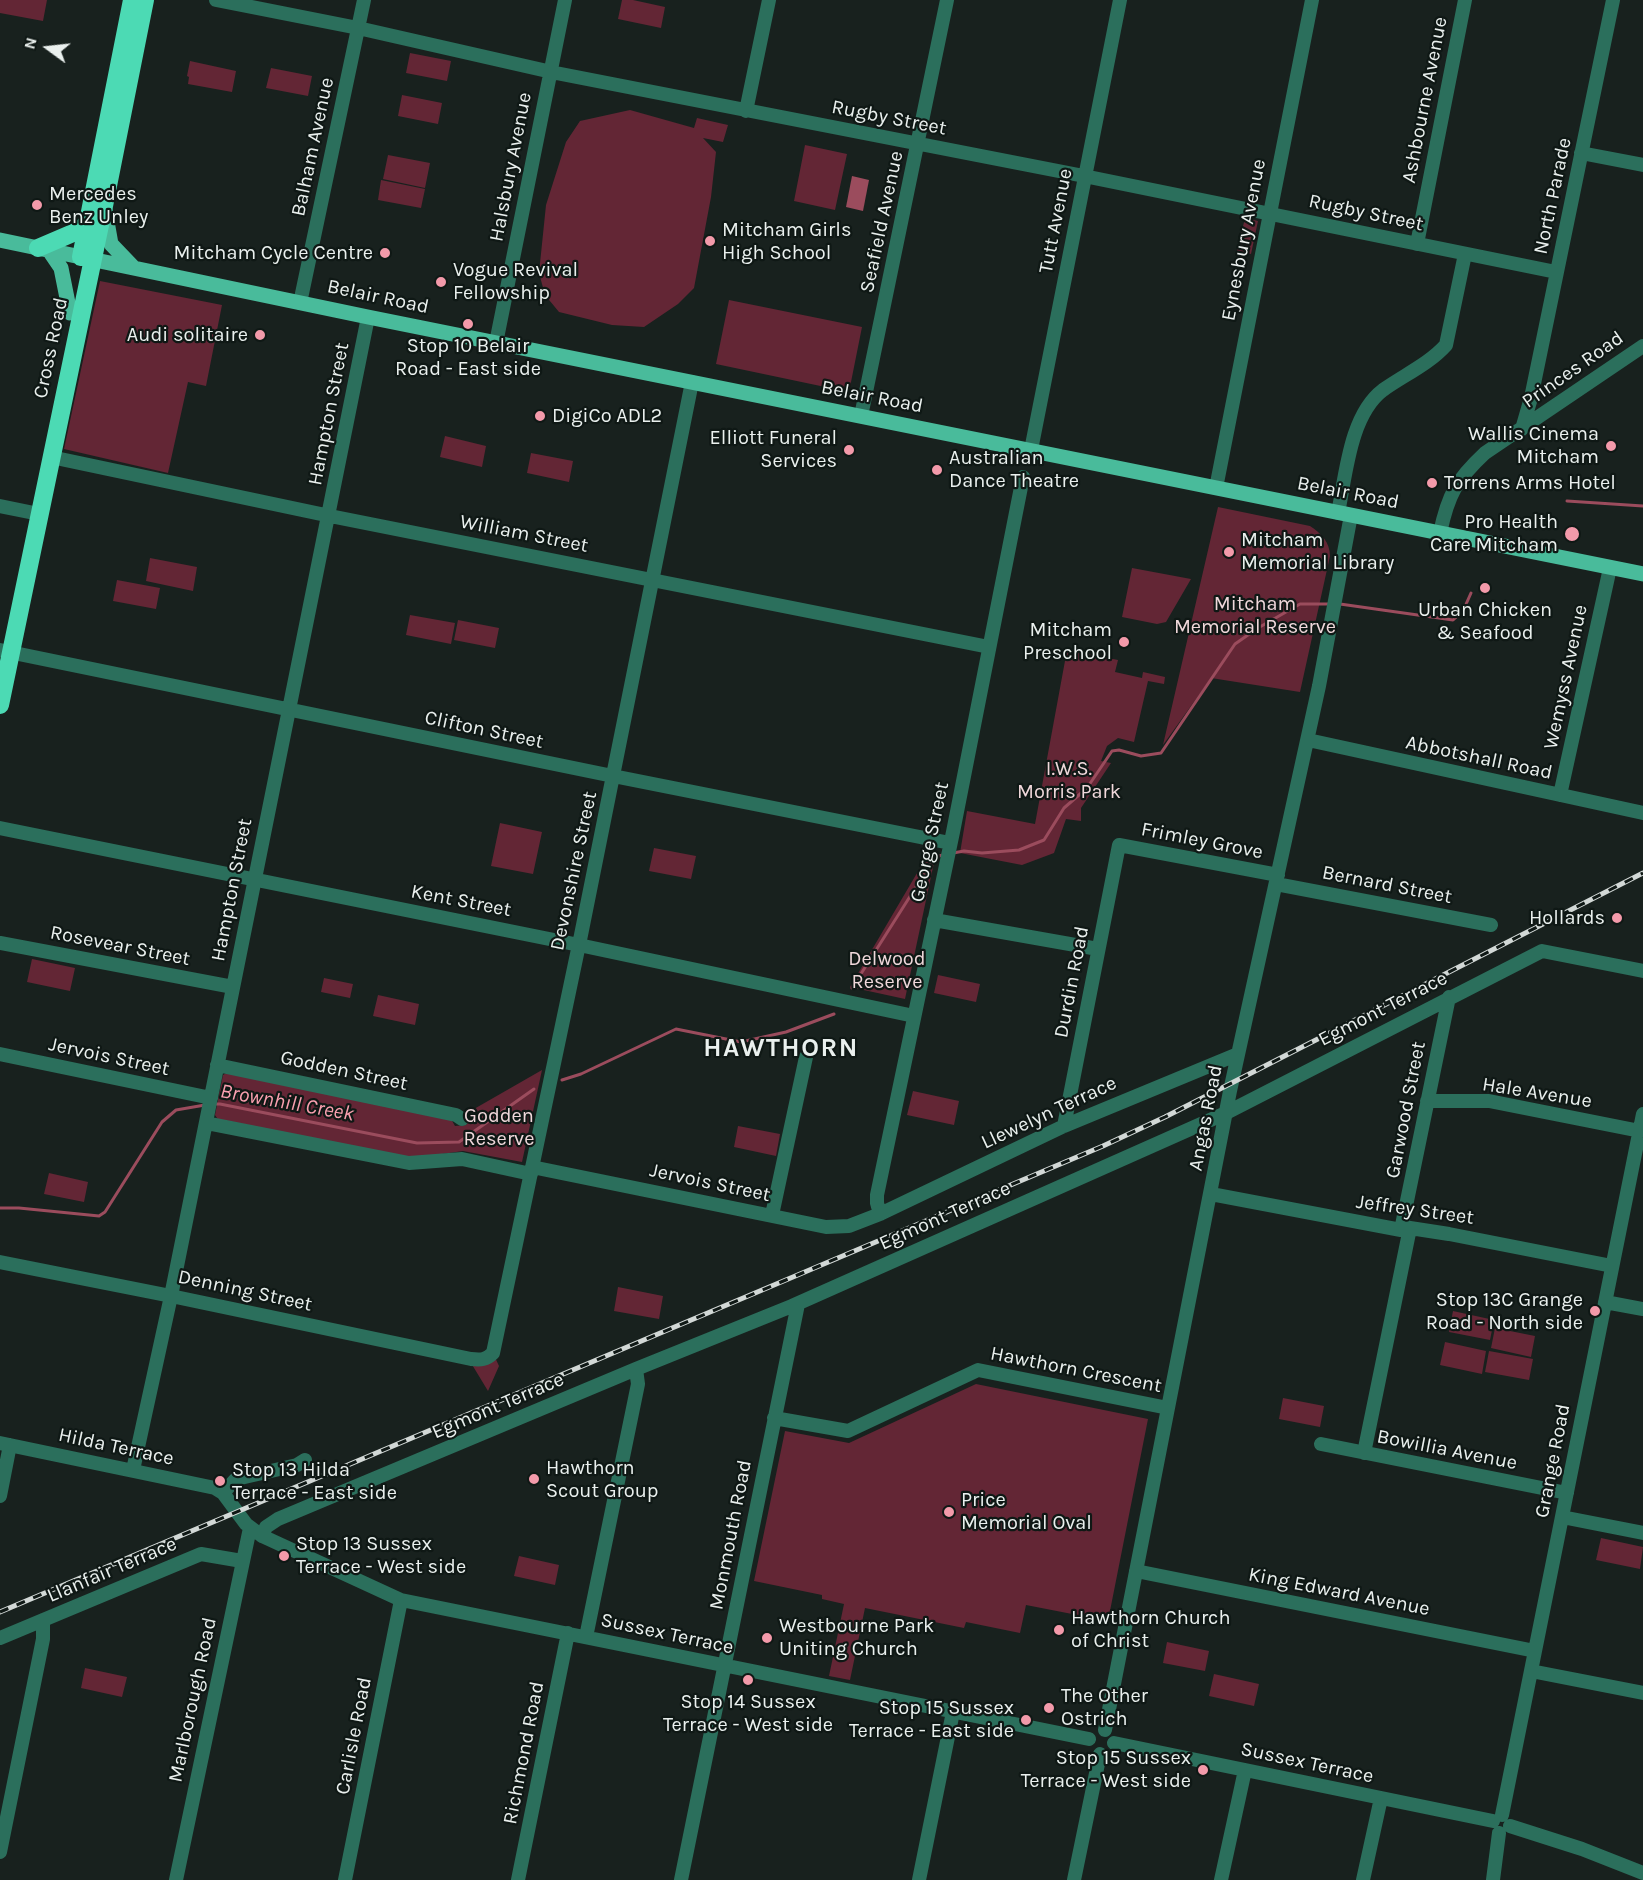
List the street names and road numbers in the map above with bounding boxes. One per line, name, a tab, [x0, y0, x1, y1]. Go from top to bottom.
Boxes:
street label: Ashbourne Avenue	[1397, 15, 1453, 185]
street label: Balham Avenue	[287, 75, 339, 219]
street label: Halsbury Avenue	[485, 90, 537, 244]
street label: Rugby Street	[830, 95, 948, 141]
street label: North Parade	[1529, 135, 1577, 257]
street label: Seafield Avenue	[855, 149, 909, 295]
street label: Eynesbury Avenue	[1217, 157, 1271, 323]
street label: Tutt Avenue	[1034, 167, 1078, 275]
street label: Rugby Street	[1307, 189, 1425, 237]
street label: Belair Road	[325, 275, 431, 319]
street label: Cross Road	[29, 296, 73, 400]
street label: Princes Road	[1518, 326, 1628, 414]
street label: Hampton Street	[303, 341, 355, 487]
street label: Belair Road	[819, 375, 925, 419]
street label: Belair Road	[1295, 471, 1401, 515]
street label: William Street	[458, 510, 590, 558]
street label: Wemyss Avenue	[1539, 603, 1593, 751]
street label: Clifton Street	[422, 706, 546, 754]
street label: Abbotshall Road	[1404, 731, 1554, 785]
street label: George Street	[906, 780, 954, 904]
street label: Devonshire Street	[545, 789, 603, 953]
street label: Hampton Street	[206, 817, 258, 963]
street label: Frimley Grove	[1139, 817, 1265, 865]
street label: Bernard Street	[1320, 861, 1454, 909]
street label: Kent Street	[409, 880, 513, 922]
street label: Rosevear Street	[48, 921, 192, 971]
street label: Durdin Road	[1049, 924, 1095, 1040]
street label: Egmont Terrace	[1315, 966, 1451, 1052]
street label: Jervois Street	[47, 1033, 171, 1081]
street label: Garwood Street	[1381, 1040, 1431, 1180]
street label: Godden Street	[278, 1046, 410, 1096]
street label: Angas Road	[1184, 1063, 1228, 1173]
street label: Llewelyn Terrace	[978, 1071, 1120, 1155]
street label: Hale Avenue	[1480, 1072, 1594, 1114]
street label: Jervois Street	[648, 1159, 772, 1207]
street label: Egmont Terrace	[876, 1176, 1014, 1256]
street label: Jeffrey Street	[1355, 1190, 1475, 1230]
street label: Denning Street	[176, 1265, 314, 1317]
street label: Hawthorn Crescent	[988, 1342, 1164, 1398]
street label: Egmont Terrace	[428, 1367, 568, 1445]
street label: Grange Road	[1530, 1402, 1576, 1520]
street label: Hilda Terrace	[56, 1423, 176, 1471]
street label: Bowillia Avenue	[1375, 1425, 1519, 1475]
street label: Monmouth Road	[705, 1458, 757, 1612]
street label: Llanfair Terrace	[43, 1532, 181, 1608]
street label: King Edward Avenue	[1246, 1563, 1432, 1621]
street label: Sussex Terrace	[598, 1608, 736, 1660]
street label: Marlborough Road	[164, 1615, 222, 1785]
street label: Carlisle Road	[331, 1675, 377, 1797]
street label: Richmond Road	[498, 1680, 550, 1826]
street label: Sussex Terrace	[1238, 1737, 1376, 1789]

